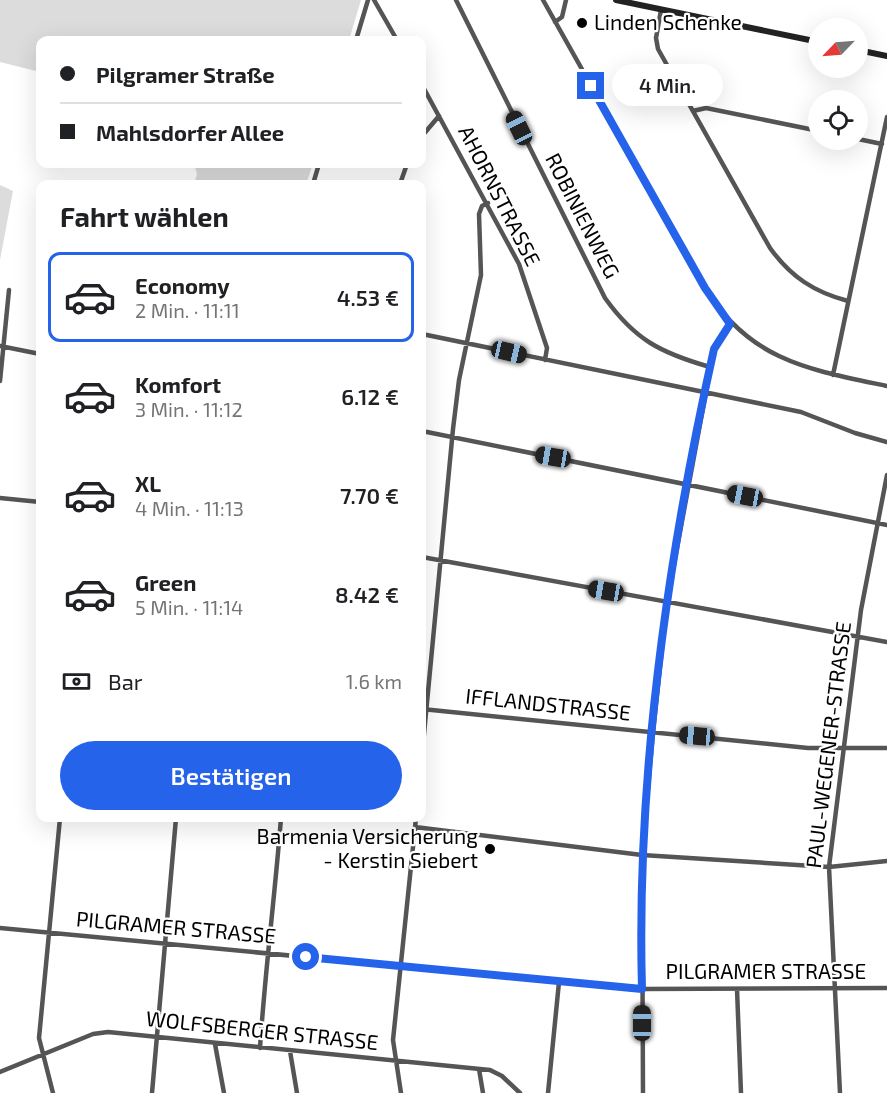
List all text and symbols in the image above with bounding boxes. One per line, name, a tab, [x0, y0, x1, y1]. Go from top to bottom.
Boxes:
place label: Linden Schenke	[594, 9, 742, 34]
marker: Linden Schenke	[575, 16, 589, 30]
north arrow	[808, 18, 868, 78]
map controls	[808, 18, 868, 150]
text: Pilgramer Straße	[96, 61, 275, 87]
callout: 4 Min.	[612, 65, 723, 107]
route end	[577, 72, 604, 99]
text: 4 Min.	[639, 73, 696, 97]
button: locate	[808, 90, 868, 150]
car	[503, 108, 535, 148]
text: Mahlsdorfer Allee	[96, 119, 284, 145]
street label: AHORNSTRASSE	[454, 121, 546, 270]
street label: ROBINIENWEG	[541, 149, 626, 282]
text: Fahrt wählen	[60, 200, 229, 232]
icon: car	[63, 270, 117, 324]
text: Economy	[135, 272, 230, 298]
text: 4.53 €	[337, 284, 399, 310]
text: 2 Min. · 11:11	[135, 298, 240, 322]
car	[489, 339, 529, 365]
icon: car	[63, 369, 117, 423]
text: Komfort	[135, 371, 221, 397]
text: 6.12 €	[341, 383, 399, 409]
text: 3 Min. · 11:12	[135, 397, 243, 421]
car	[534, 445, 572, 469]
icon: car	[63, 468, 117, 522]
text: XL	[135, 470, 161, 496]
text: 7.70 €	[340, 482, 399, 508]
car	[726, 484, 764, 508]
text: 4 Min. · 11:13	[135, 496, 244, 520]
icon: car	[63, 567, 117, 621]
text: Green	[135, 569, 197, 595]
car	[587, 579, 625, 603]
text: 8.42 €	[335, 581, 399, 607]
text: 5 Min. · 11:14	[135, 595, 243, 619]
street label: PAUL-WEGENER-STRASSE	[800, 620, 855, 869]
icon: cash	[60, 665, 93, 698]
text: Bar	[108, 668, 143, 694]
text: 1.6 km	[346, 669, 402, 693]
street label: IFFLANDSTRASSE	[464, 682, 632, 725]
car	[678, 725, 716, 747]
button: Bestätigen	[60, 741, 402, 810]
place label: Barmenia Versicherung - Kerstin Siebert	[257, 823, 478, 872]
marker: Barmenia Versicherung - Kerstin Siebert	[483, 842, 497, 856]
street label: PILGRAMER STRASSE	[75, 905, 277, 948]
route start	[292, 943, 319, 970]
street label: PILGRAMER STRASSE	[666, 958, 866, 983]
street label: WOLFSBERGER STRASSE	[145, 1005, 380, 1054]
car	[633, 1005, 651, 1041]

